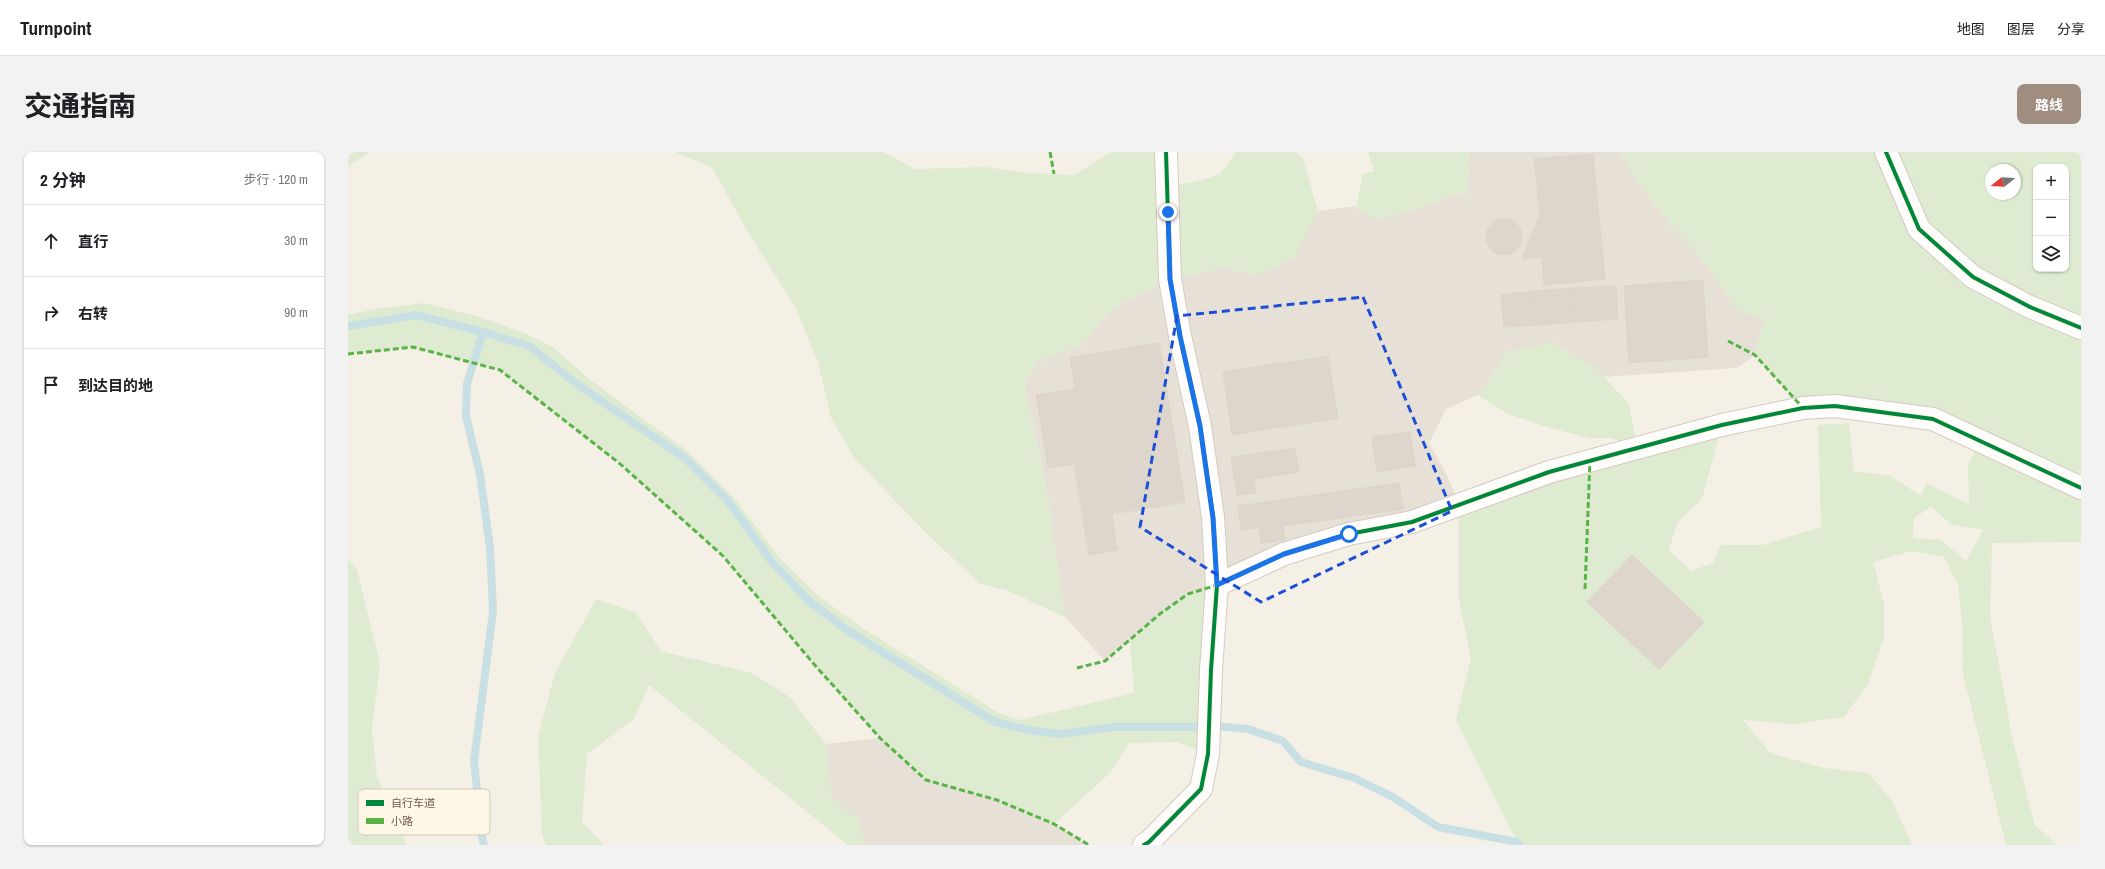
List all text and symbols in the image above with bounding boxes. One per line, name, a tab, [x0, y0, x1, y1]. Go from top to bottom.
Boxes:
text: Turnpoint	[20, 15, 92, 41]
text: 地图	[1957, 20, 1985, 38]
text: 图层	[2007, 20, 2035, 38]
text: 分享	[2057, 20, 2085, 38]
button: 路线	[2017, 84, 2081, 124]
text: 交通指南	[24, 87, 136, 125]
north arrow	[1985, 164, 2021, 200]
map controls	[2033, 164, 2069, 272]
button: +	[2033, 164, 2069, 200]
text: 2 分钟	[40, 168, 86, 191]
text: 步行 · 120 m	[243, 171, 308, 188]
button: −	[2033, 200, 2069, 236]
route end	[1159, 203, 1177, 221]
icon: ahead	[40, 230, 62, 252]
text: 直行	[78, 231, 108, 252]
text: 30 m	[284, 232, 308, 249]
button: layers	[2033, 236, 2069, 272]
icon: right	[40, 302, 62, 324]
text: 右转	[78, 303, 108, 324]
text: 90 m	[284, 304, 308, 321]
icon: arrive	[40, 374, 62, 396]
text: 到达目的地	[78, 375, 153, 396]
route start	[1340, 525, 1358, 543]
legend	[358, 789, 490, 835]
text: 自行车道	[391, 796, 435, 810]
text: 小路	[391, 814, 413, 828]

